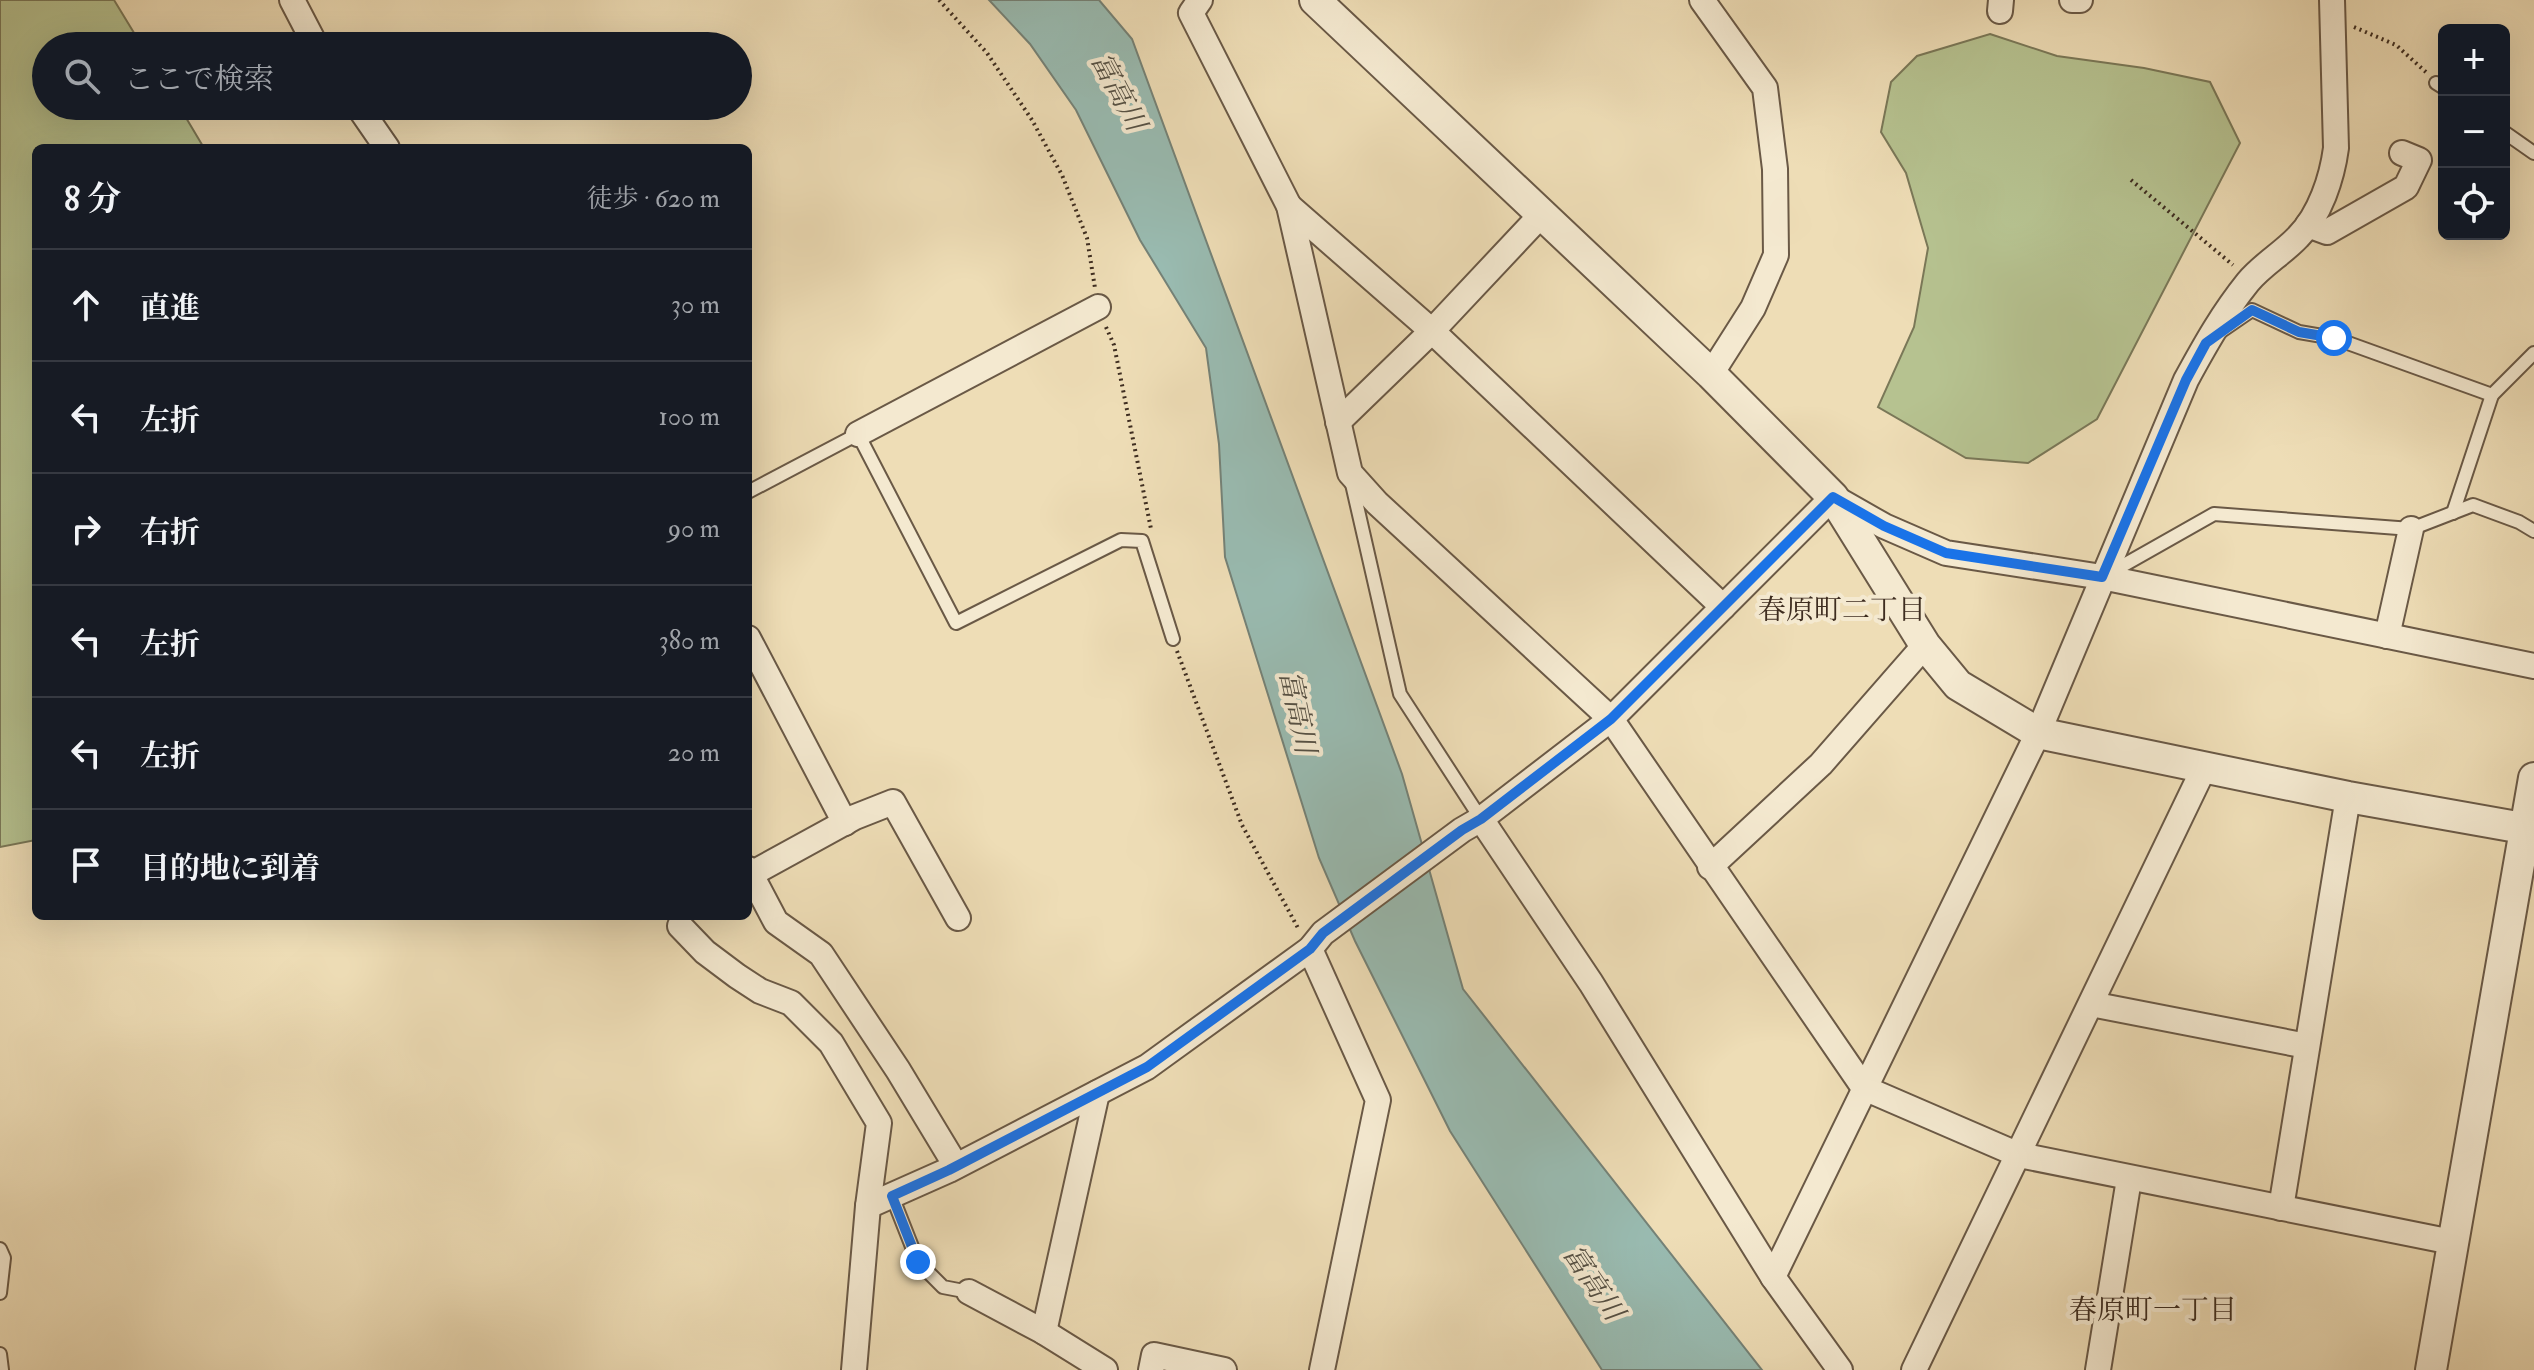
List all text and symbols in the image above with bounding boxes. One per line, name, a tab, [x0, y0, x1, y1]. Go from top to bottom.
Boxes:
map controls	[2438, 24, 2510, 240]
button: +	[2438, 24, 2510, 96]
search box	[32, 32, 752, 120]
water label: 富高川	[1083, 47, 1155, 140]
icon: search	[60, 54, 104, 98]
text: ここで検索	[124, 61, 274, 98]
button: −	[2438, 96, 2510, 168]
button: locate	[2438, 168, 2510, 240]
text: 8 分	[64, 178, 121, 221]
text: 徒歩 · 620 m	[587, 183, 720, 215]
icon: ahead	[64, 283, 108, 327]
text: 30 m	[671, 289, 720, 321]
text: 直進	[140, 290, 200, 327]
route start	[2316, 320, 2352, 356]
icon: left	[64, 395, 108, 439]
text: 100 m	[659, 401, 720, 433]
text: 左折	[140, 402, 200, 439]
icon: right	[64, 507, 108, 551]
text: 90 m	[668, 513, 720, 545]
text: 右折	[140, 514, 200, 551]
district label: 春原町二丁目	[1758, 593, 1926, 628]
icon: left	[64, 619, 108, 663]
text: 380 m	[659, 625, 720, 657]
text: 左折	[140, 626, 200, 663]
water label: 富高川	[1271, 667, 1323, 760]
icon: left	[64, 731, 108, 775]
text: 20 m	[668, 737, 720, 769]
text: 左折	[140, 738, 200, 775]
icon: arrive	[64, 843, 108, 887]
text: 目的地に到着	[140, 850, 320, 887]
water label: 富高川	[1555, 1238, 1633, 1330]
route end	[900, 1244, 936, 1280]
district label: 春原町一丁目	[2069, 1293, 2237, 1328]

